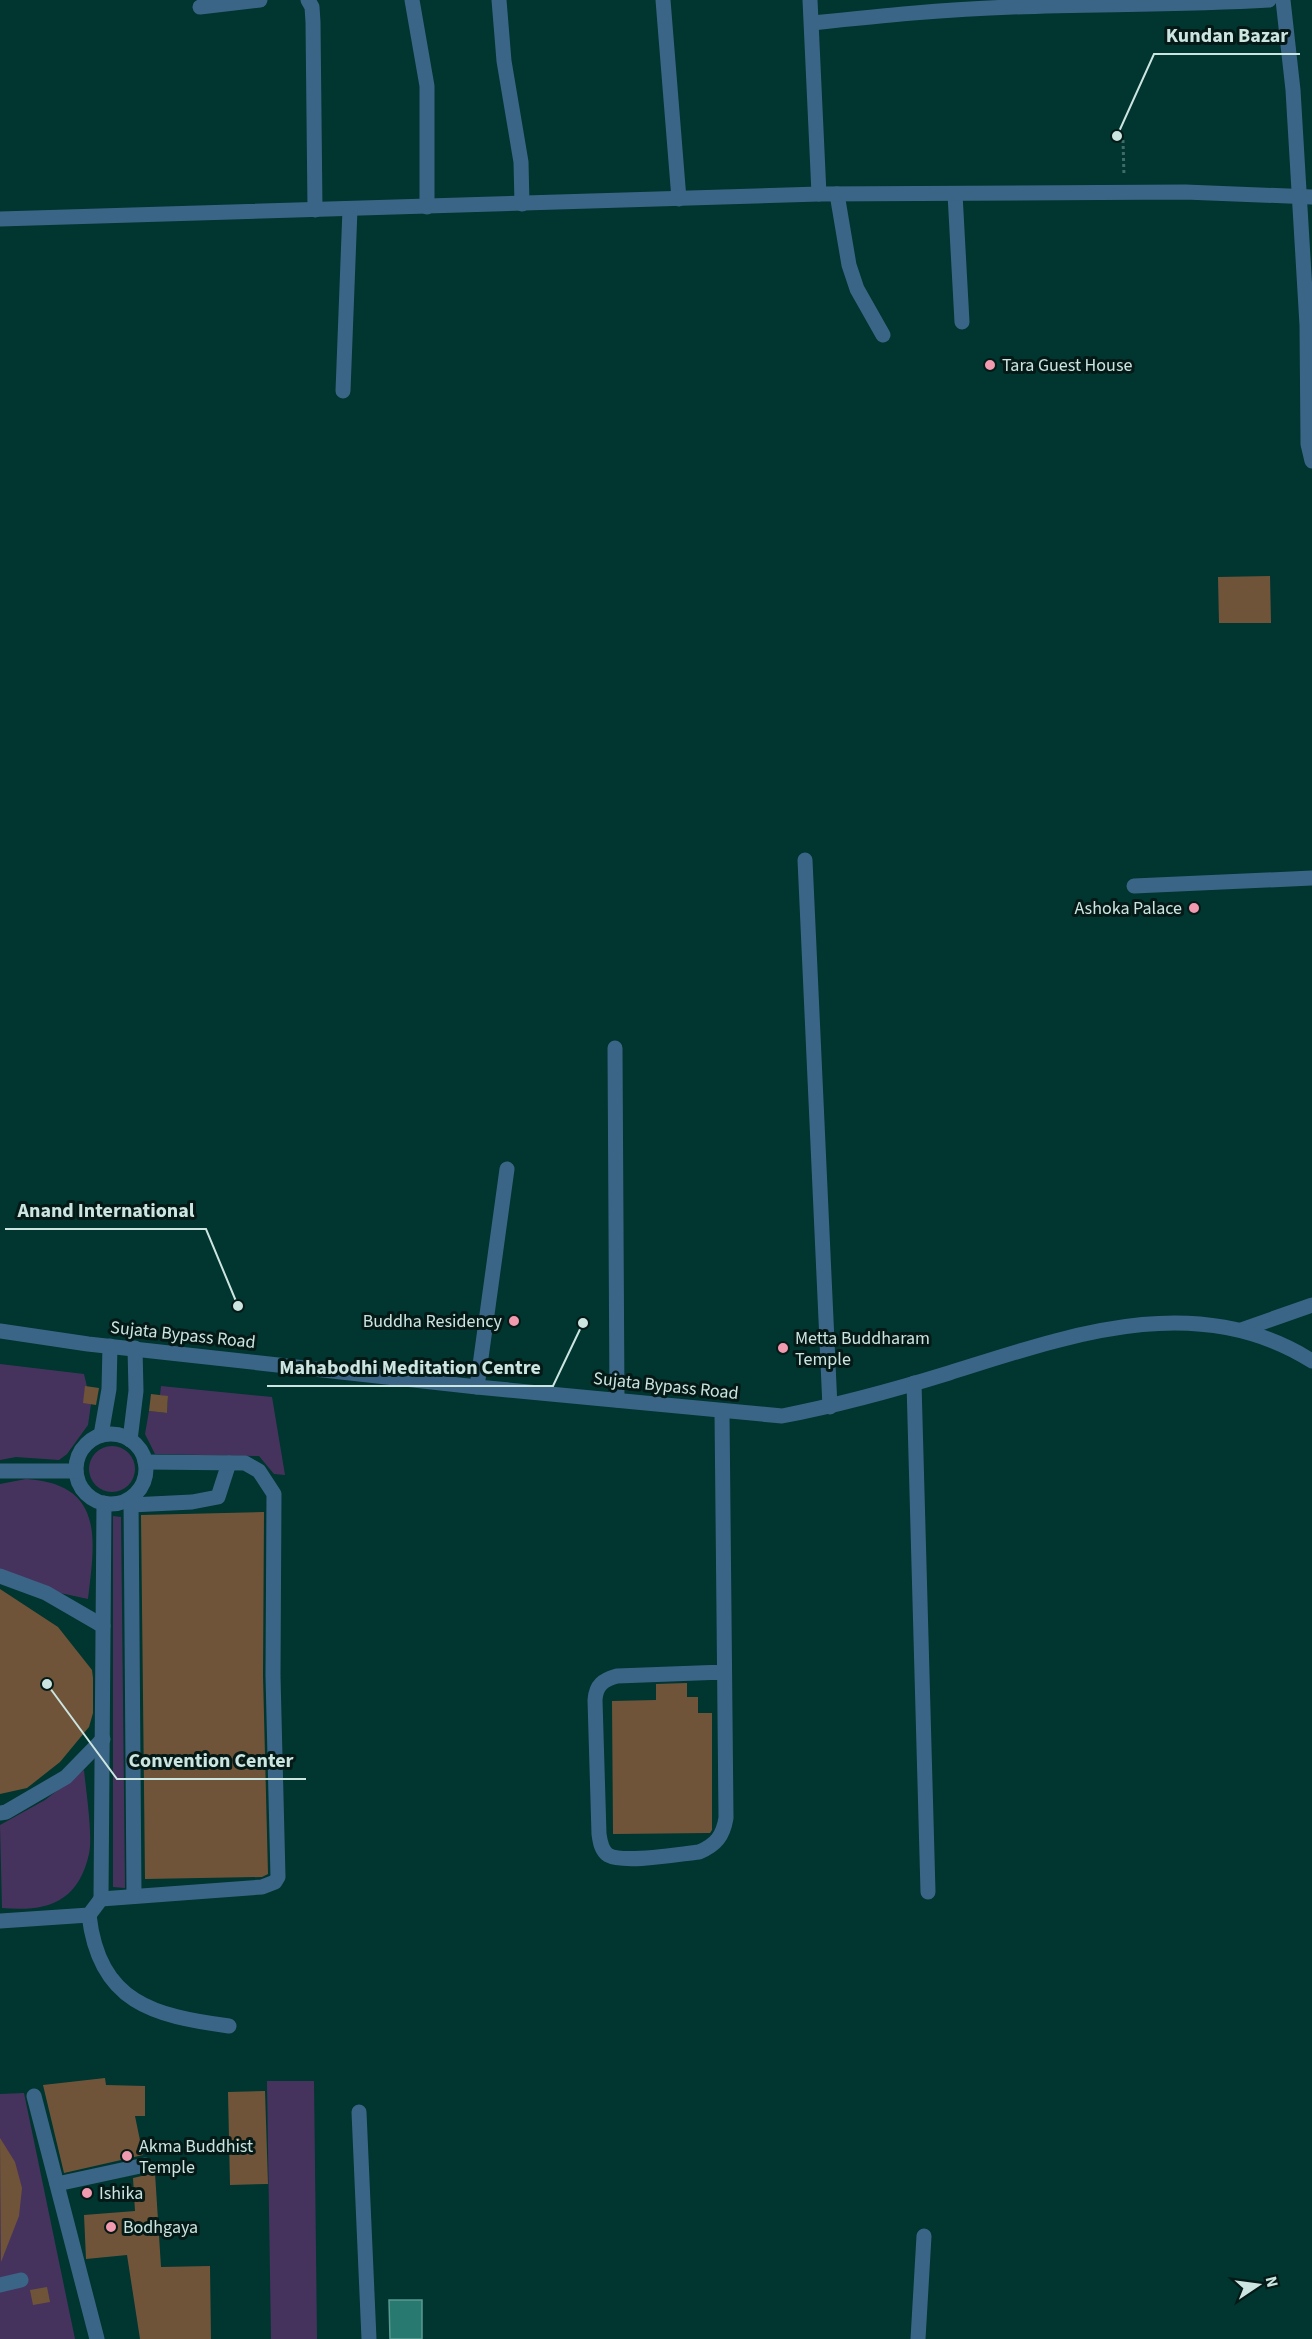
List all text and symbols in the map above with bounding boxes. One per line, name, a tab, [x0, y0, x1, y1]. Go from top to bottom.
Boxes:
callout: Kundan Bazar	[1154, 16, 1300, 54]
text: Kundan Bazar	[1166, 22, 1288, 50]
place label: Tara Guest House	[1002, 353, 1132, 378]
marker: Tara Guest House	[983, 358, 997, 372]
place label: Ashoka Palace	[1074, 896, 1182, 921]
marker: Ashoka Palace	[1187, 901, 1201, 915]
callout: Anand International	[5, 1191, 206, 1229]
text: Anand International	[16, 1197, 195, 1225]
place label: Buddha Residency	[363, 1309, 503, 1334]
marker: Buddha Residency	[507, 1314, 521, 1328]
street label: Sujata Bypass Road	[109, 1315, 257, 1355]
place label: Metta Buddharam Temple	[795, 1326, 930, 1372]
marker: Metta Buddharam Temple	[776, 1341, 790, 1355]
callout: Mahabodhi Meditation Centre	[267, 1348, 553, 1386]
text: Mahabodhi Meditation Centre	[279, 1354, 541, 1382]
street label: Sujata Bypass Road	[592, 1366, 740, 1406]
callout: Convention Center	[117, 1741, 306, 1779]
text: Convention Center	[128, 1747, 294, 1775]
place label: Akma Buddhist Temple	[139, 2134, 253, 2180]
marker: Akma Buddhist Temple	[120, 2149, 134, 2163]
place label: Ishika	[99, 2181, 143, 2206]
marker: Ishika	[80, 2186, 94, 2200]
place label: Bodhgaya	[123, 2215, 198, 2240]
marker: Bodhgaya	[104, 2220, 118, 2234]
north arrow	[1228, 2255, 1288, 2315]
text: N	[1260, 2274, 1284, 2290]

